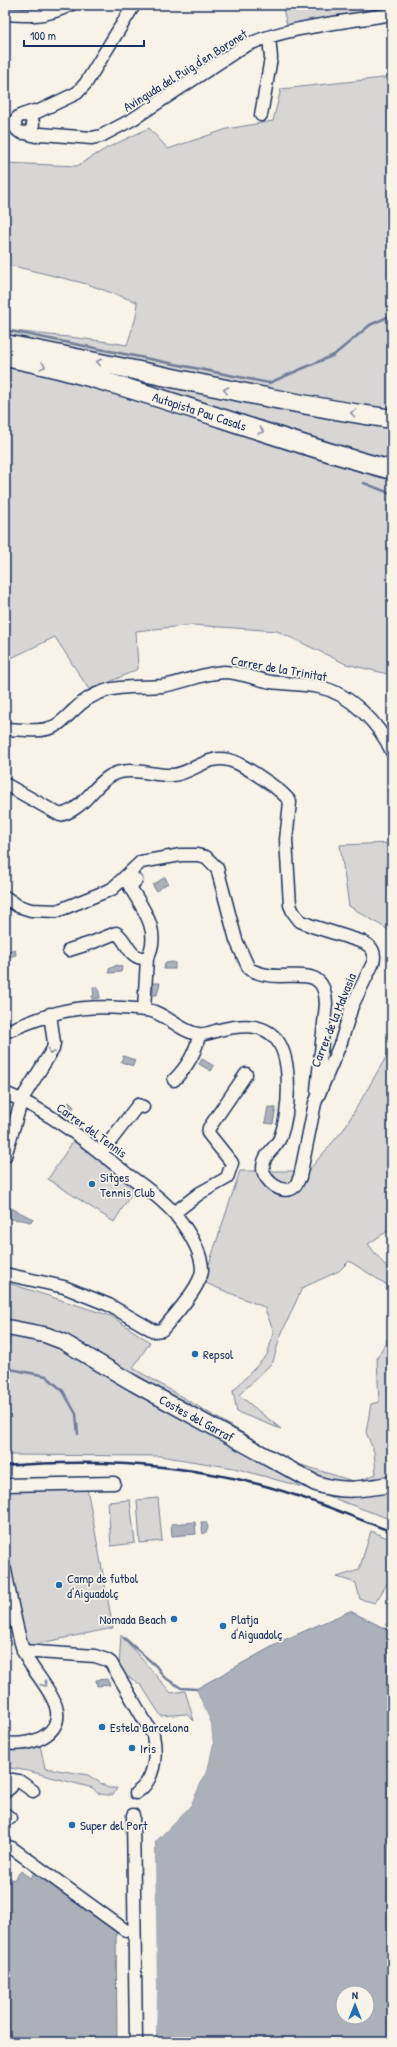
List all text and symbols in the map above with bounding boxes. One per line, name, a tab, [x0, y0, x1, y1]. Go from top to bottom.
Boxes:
scale bar	[24, 22, 144, 48]
street label: Avinguda del Puig d'en Boronet	[120, 24, 251, 116]
text: 100 m	[30, 27, 56, 44]
one-way arrow	[96, 358, 102, 366]
one-way arrow	[40, 361, 46, 369]
one-way arrow	[222, 386, 229, 394]
street label: Autopista Pau Casals	[150, 387, 249, 435]
one-way arrow	[350, 409, 357, 418]
one-way arrow	[258, 426, 265, 435]
street label: Carrer de la Trinitat	[230, 651, 329, 685]
street label: Carrer de la Malvasia	[306, 970, 360, 1070]
one-way arrow	[48, 1047, 55, 1055]
street label: Carrer del Tennis	[53, 1098, 131, 1162]
place label: Sitges Tennis Club	[100, 1168, 155, 1201]
marker: Sitges Tennis Club	[87, 1179, 97, 1189]
place label: Repsol	[203, 1345, 234, 1363]
marker: Repsol	[190, 1349, 200, 1359]
street label: Costes del Garraf	[156, 1390, 238, 1446]
place label: Camp de futbol d'Aiguadolç	[67, 1569, 139, 1602]
marker: Camp de futbol d'Aiguadolç	[54, 1580, 64, 1590]
place label: Nomada Beach	[99, 1610, 167, 1628]
place label: Platja d'Aiguadolç	[231, 1610, 282, 1643]
marker: Nomada Beach	[169, 1614, 179, 1624]
marker: Platja d'Aiguadolç	[218, 1621, 228, 1631]
one-way arrow	[39, 1680, 47, 1687]
place label: Estela Barcelona	[110, 1718, 189, 1736]
marker: Estela Barcelona	[97, 1722, 107, 1732]
place label: Iris	[140, 1739, 156, 1757]
marker: Iris	[127, 1743, 137, 1753]
place label: Super del Port	[80, 1816, 148, 1834]
marker: Super del Port	[67, 1820, 77, 1830]
north arrow	[335, 1985, 375, 2025]
text: N	[352, 1988, 358, 2002]

